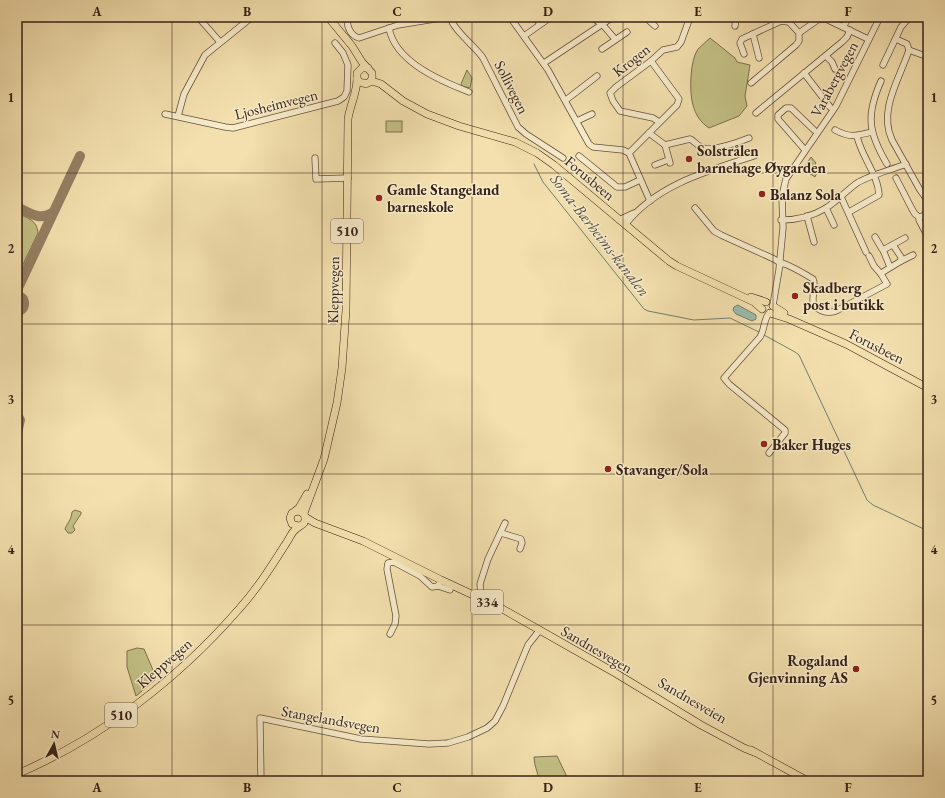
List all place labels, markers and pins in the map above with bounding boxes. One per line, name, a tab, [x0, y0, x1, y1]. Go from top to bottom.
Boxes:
place label: Solstrålen barnehage Øygarden	[697, 141, 826, 177]
marker: Solstrålen barnehage Øygarden	[684, 154, 694, 164]
place label: Gamle Stangeland barneskole	[387, 180, 500, 216]
place label: Balanz Sola	[770, 185, 842, 204]
marker: Balanz Sola	[757, 189, 767, 199]
marker: Gamle Stangeland barneskole	[374, 193, 384, 203]
place label: Skadberg post i butikk	[803, 278, 885, 314]
marker: Skadberg post i butikk	[790, 291, 800, 301]
place label: Baker Huges	[772, 435, 851, 454]
marker: Baker Huges	[759, 439, 769, 449]
place label: Stavanger/Sola	[616, 460, 709, 479]
marker: Stavanger/Sola	[603, 464, 613, 474]
place label: Rogaland Gjenvinning AS	[748, 651, 849, 687]
marker: Rogaland Gjenvinning AS	[851, 664, 861, 674]

